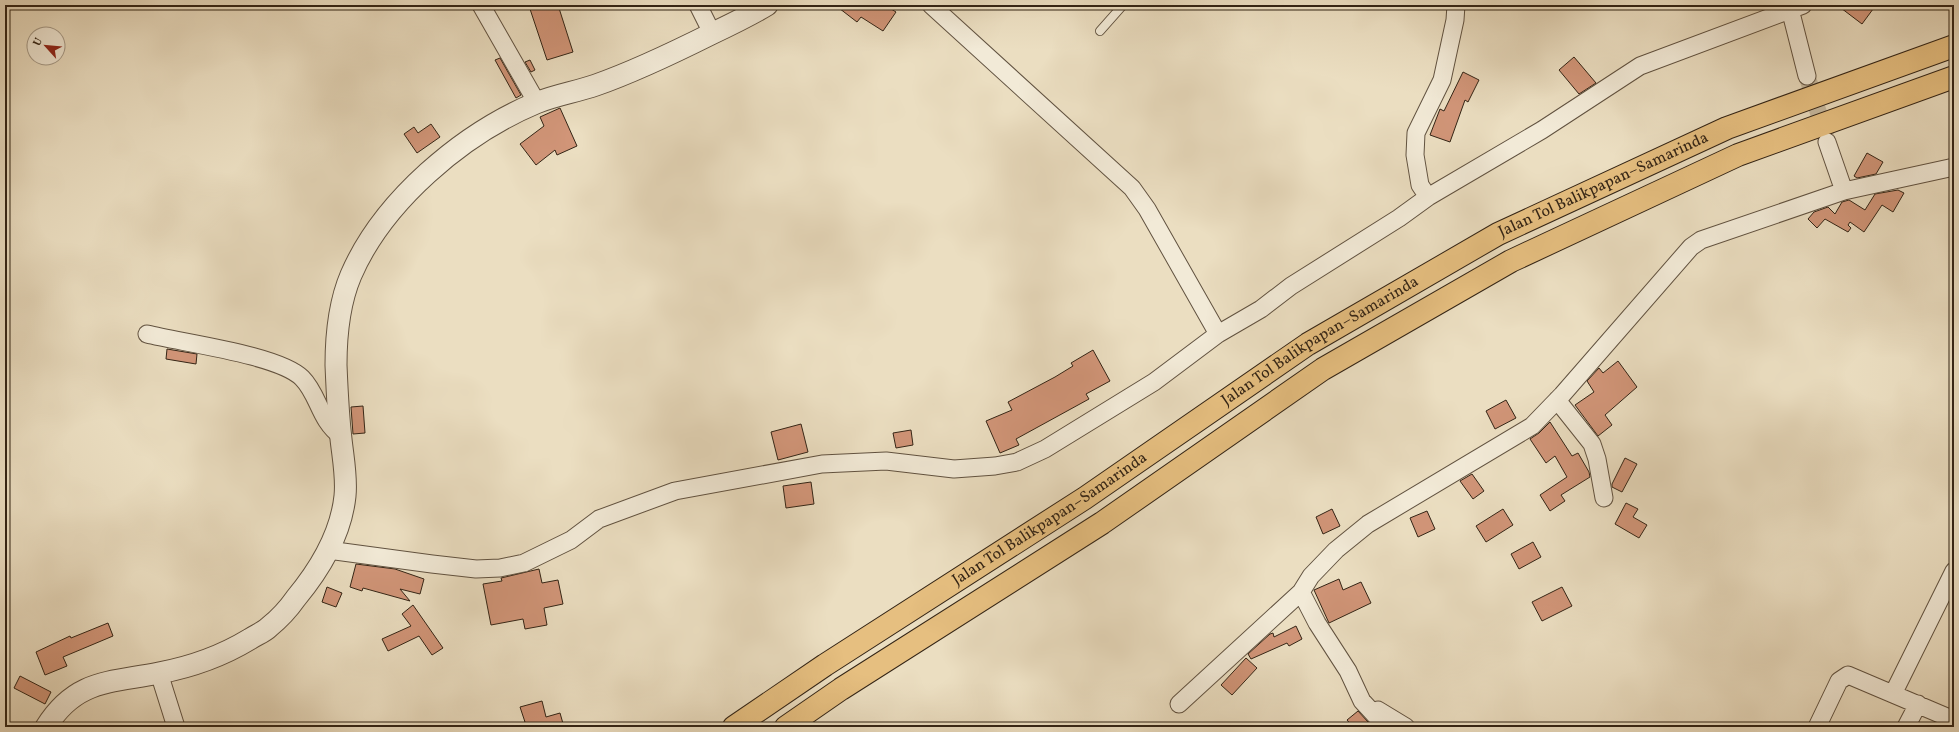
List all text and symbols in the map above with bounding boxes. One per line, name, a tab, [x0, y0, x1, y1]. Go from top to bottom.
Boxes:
north arrow	[26, 26, 66, 66]
text: U	[30, 35, 47, 49]
street label: Jalan Tol Balikpapan–Samarinda	[1495, 127, 1712, 243]
street label: Jalan Tol Balikpapan–Samarinda	[1217, 271, 1423, 411]
street label: Jalan Tol Balikpapan–Samarinda	[948, 447, 1152, 591]

